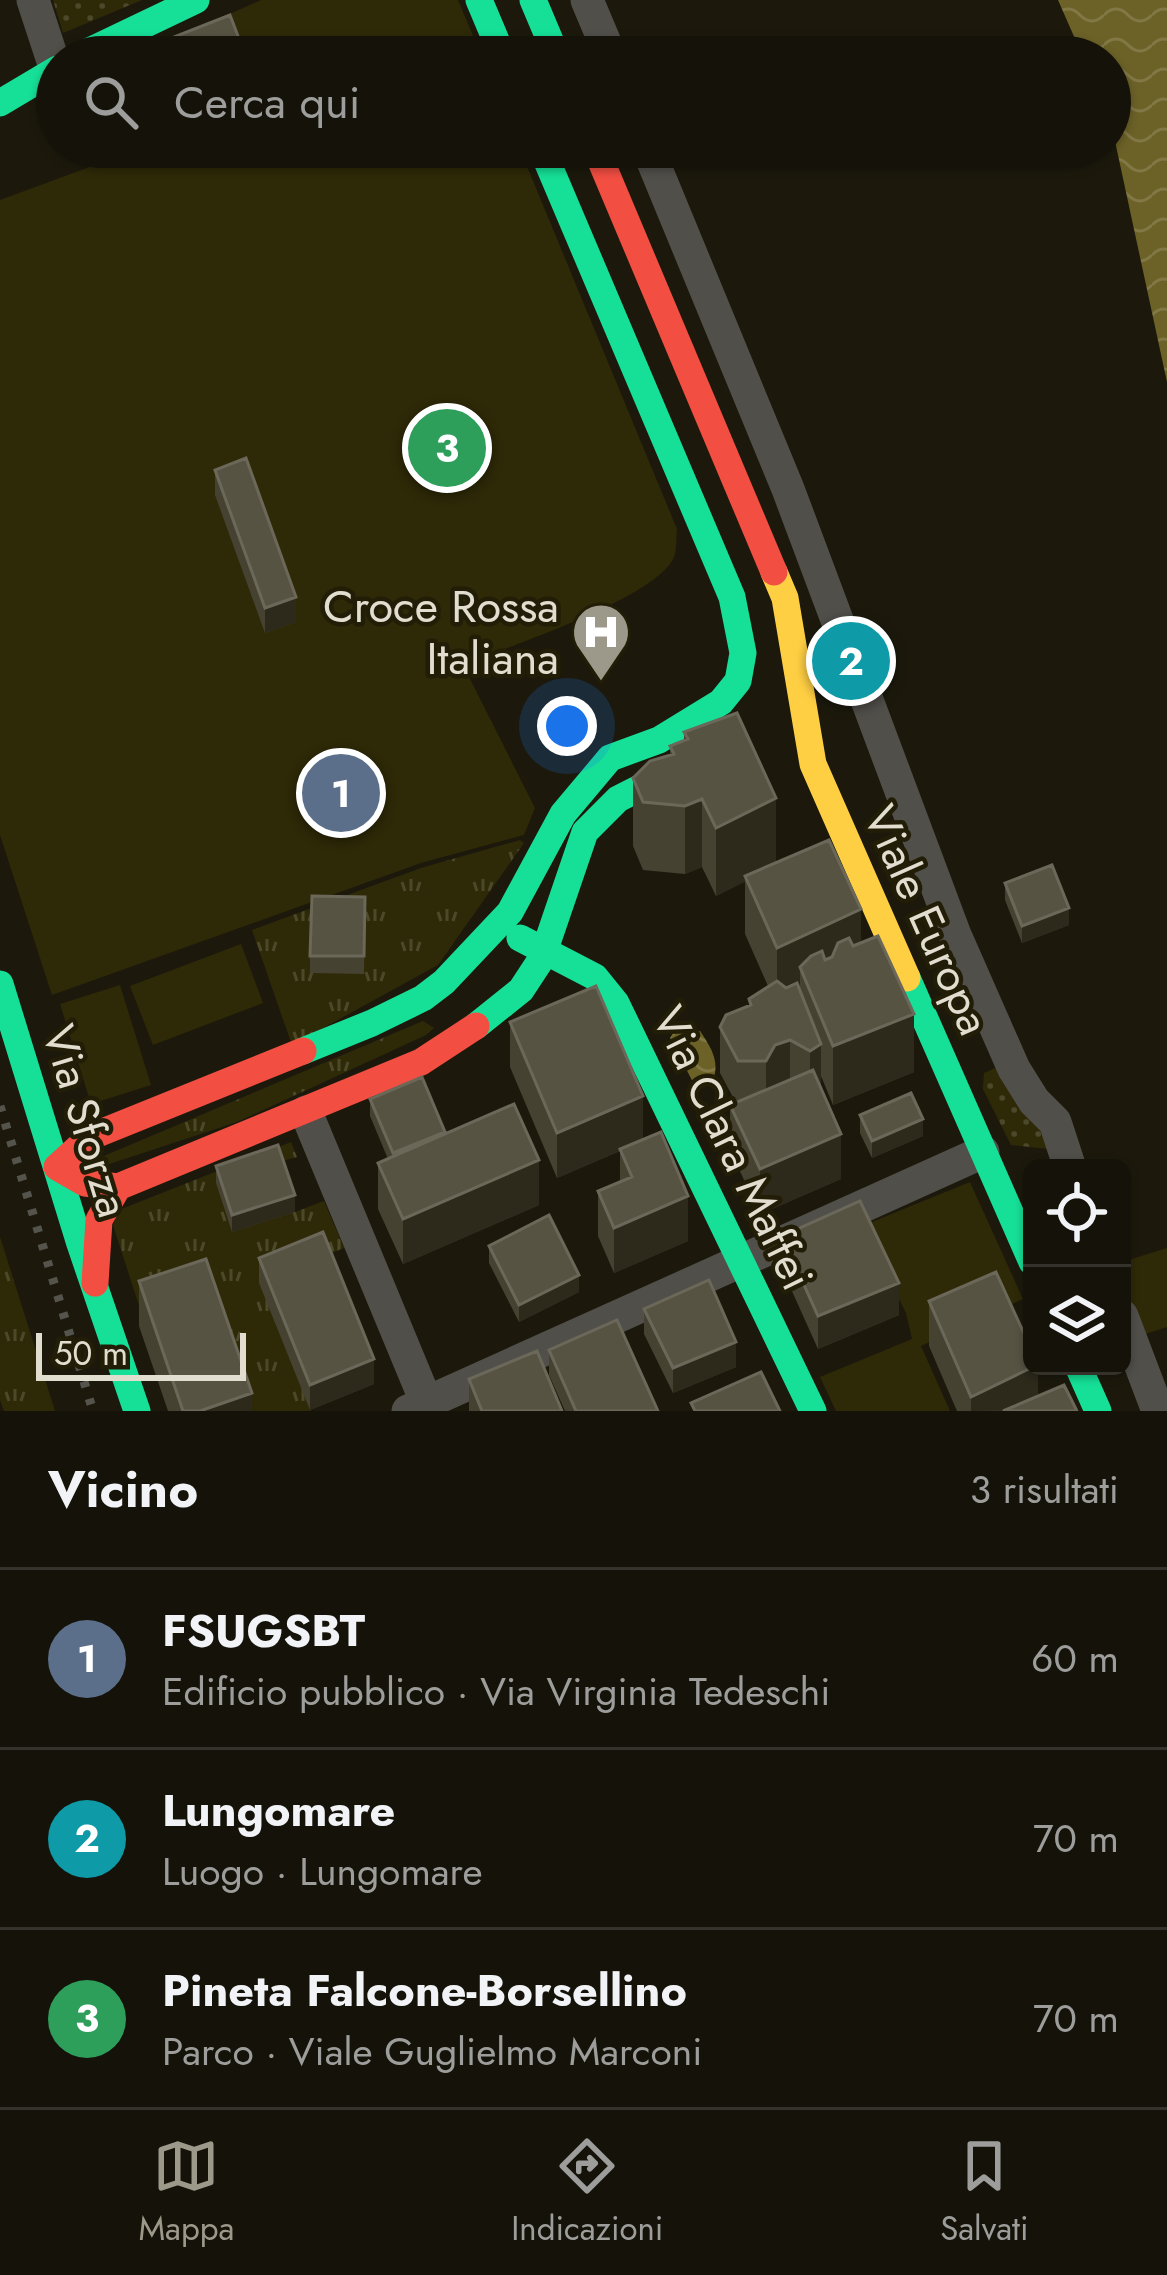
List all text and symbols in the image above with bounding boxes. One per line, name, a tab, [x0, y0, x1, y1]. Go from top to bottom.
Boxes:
search box	[36, 36, 1131, 168]
icon: search	[78, 69, 144, 135]
text: Cerca qui	[174, 70, 360, 135]
pin: 3	[408, 403, 486, 493]
place label: Croce Rossa Italiana	[323, 574, 559, 691]
hospital icon: Croce Rossa Italiana	[570, 601, 632, 683]
pin: 2	[812, 616, 890, 706]
your location	[537, 696, 597, 756]
pin: 1	[302, 748, 380, 838]
street label: Viale Europa	[847, 795, 1007, 1045]
street label: Via Clara Maffei	[636, 995, 830, 1301]
street label: Via Sforza	[26, 1017, 146, 1225]
map controls	[1023, 1159, 1131, 1375]
button: locate	[1023, 1159, 1131, 1267]
button: layers	[1023, 1267, 1131, 1375]
scale bar	[36, 1327, 246, 1380]
text: 50 m	[54, 1330, 128, 1377]
text: Vicino	[48, 1452, 198, 1526]
text: 3 risultati	[970, 1461, 1119, 1518]
text: FSUGSBT	[162, 1598, 365, 1663]
text: 1	[77, 1630, 97, 1687]
text: 60 m	[1031, 1630, 1119, 1687]
text: Edificio pubblico · Via Virginia Tedeschi	[162, 1663, 830, 1720]
text: Lungomare	[162, 1778, 395, 1843]
text: 2	[74, 1810, 100, 1867]
text: 70 m	[1033, 1810, 1119, 1867]
text: Luogo · Lungomare	[162, 1843, 482, 1900]
text: Pineta Falcone-Borsellino	[162, 1958, 687, 2023]
text: 3	[75, 1990, 99, 2047]
text: 70 m	[1033, 1990, 1119, 2047]
text: Parco · Viale Guglielmo Marconi	[162, 2023, 702, 2080]
tab: Mappa	[138, 2133, 234, 2252]
tab: Indicazioni	[511, 2133, 663, 2252]
tab: Salvati	[940, 2133, 1029, 2252]

